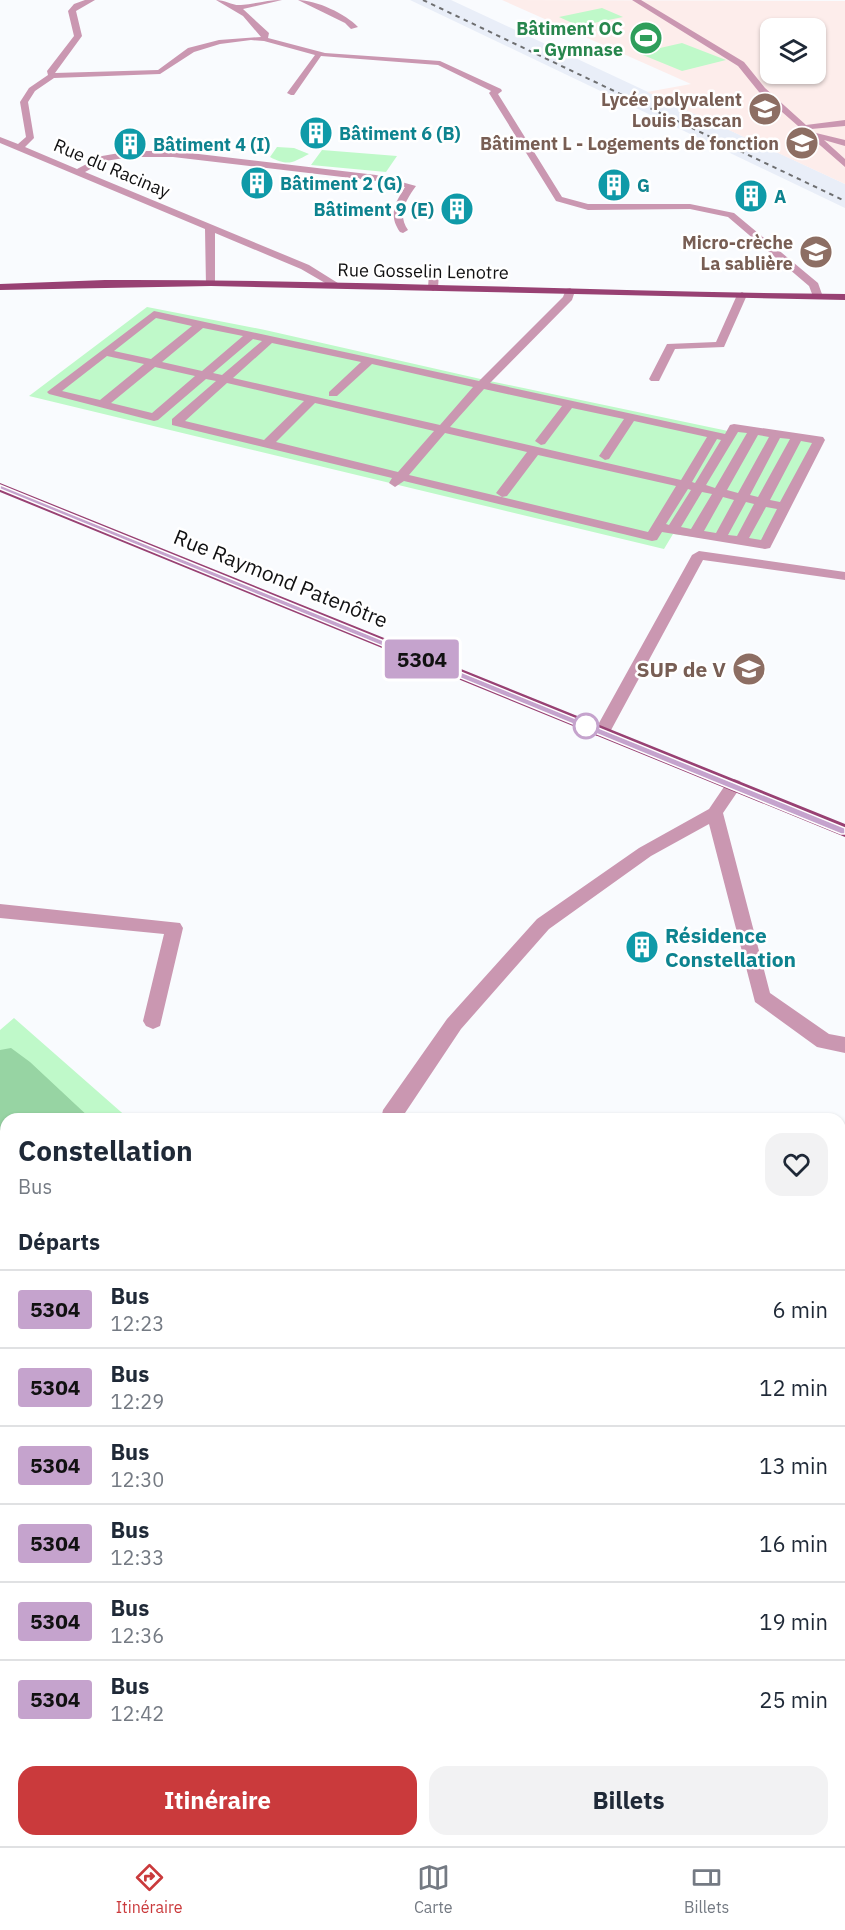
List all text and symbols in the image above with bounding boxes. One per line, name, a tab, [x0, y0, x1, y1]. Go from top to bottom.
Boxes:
place label: Bâtiment OC - Gymnase	[516, 17, 623, 61]
map controls	[760, 18, 826, 84]
button: layers	[760, 18, 826, 84]
sports icon: Bâtiment OC - Gymnase	[628, 20, 664, 56]
place label: Lycée polyvalent Louis Bascan	[601, 88, 742, 132]
school or university icon: Lycée polyvalent Louis Bascan	[747, 91, 783, 127]
building icon: Bâtiment 6 (B)	[298, 115, 334, 151]
place label: Bâtiment 6 (B)	[339, 122, 460, 145]
school or university icon: Bâtiment L - Logements de fonction	[784, 125, 820, 161]
building icon: Bâtiment 4 (I)	[112, 126, 148, 162]
place label: Bâtiment L - Logements de fonction	[480, 132, 779, 155]
street label: Rue du Racinay	[50, 133, 174, 203]
place label: Bâtiment 4 (I)	[153, 133, 270, 156]
building icon: Bâtiment 2 (G)	[239, 165, 275, 201]
building icon: G	[596, 167, 632, 203]
place label: Bâtiment 2 (G)	[280, 172, 402, 195]
place label: G	[637, 174, 650, 197]
building icon: A	[733, 178, 769, 214]
place label: A	[774, 185, 786, 208]
building icon: Bâtiment 9 (E)	[439, 191, 475, 227]
place label: Bâtiment 9 (E)	[314, 198, 434, 221]
place label: Micro-crèche La sablière	[682, 231, 793, 275]
school or university icon: Micro-crèche La sablière	[798, 234, 834, 270]
street label: Rue Gosselin Lenotre	[337, 258, 509, 284]
street label: Rue Raymond Patenôtre	[170, 522, 392, 634]
line badge: 5304	[380, 640, 464, 678]
text: 5304	[397, 645, 447, 673]
school or university icon: SUP de V	[731, 651, 767, 687]
place label: SUP de V	[636, 655, 726, 683]
unlabelled marker	[573, 713, 599, 739]
place label: Résidence Constellation	[665, 921, 796, 973]
building icon: Résidence Constellation	[624, 929, 660, 965]
text: Constellation	[18, 1132, 193, 1169]
button: heart	[765, 1133, 828, 1196]
text: Bus	[18, 1173, 52, 1200]
text: Départs	[18, 1227, 100, 1256]
text: Bus	[110, 1281, 149, 1310]
text: 5304	[30, 1295, 80, 1323]
text: 6 min	[772, 1295, 828, 1324]
text: 12:23	[110, 1310, 164, 1337]
text: Bus	[110, 1359, 149, 1388]
text: 5304	[30, 1373, 80, 1401]
text: 12 min	[759, 1373, 828, 1402]
text: 12:29	[110, 1388, 164, 1415]
text: Bus	[110, 1437, 149, 1466]
text: 5304	[30, 1451, 80, 1479]
text: 13 min	[759, 1451, 828, 1480]
text: 12:30	[110, 1466, 164, 1493]
text: Bus	[110, 1515, 149, 1544]
text: 5304	[30, 1529, 80, 1557]
text: 16 min	[759, 1529, 828, 1558]
text: 12:33	[110, 1544, 164, 1571]
text: Bus	[110, 1593, 149, 1622]
text: 5304	[30, 1607, 80, 1635]
text: 19 min	[759, 1607, 828, 1636]
text: 12:36	[110, 1622, 164, 1649]
text: Bus	[110, 1671, 149, 1700]
text: 5304	[30, 1685, 80, 1713]
text: 25 min	[759, 1685, 828, 1714]
text: 12:42	[110, 1700, 164, 1727]
button: Itinéraire	[18, 1766, 417, 1835]
button: Billets	[429, 1766, 828, 1835]
tab: Itinéraire	[116, 1861, 183, 1917]
tab: Carte	[414, 1861, 453, 1917]
tab: Billets	[684, 1861, 729, 1917]

